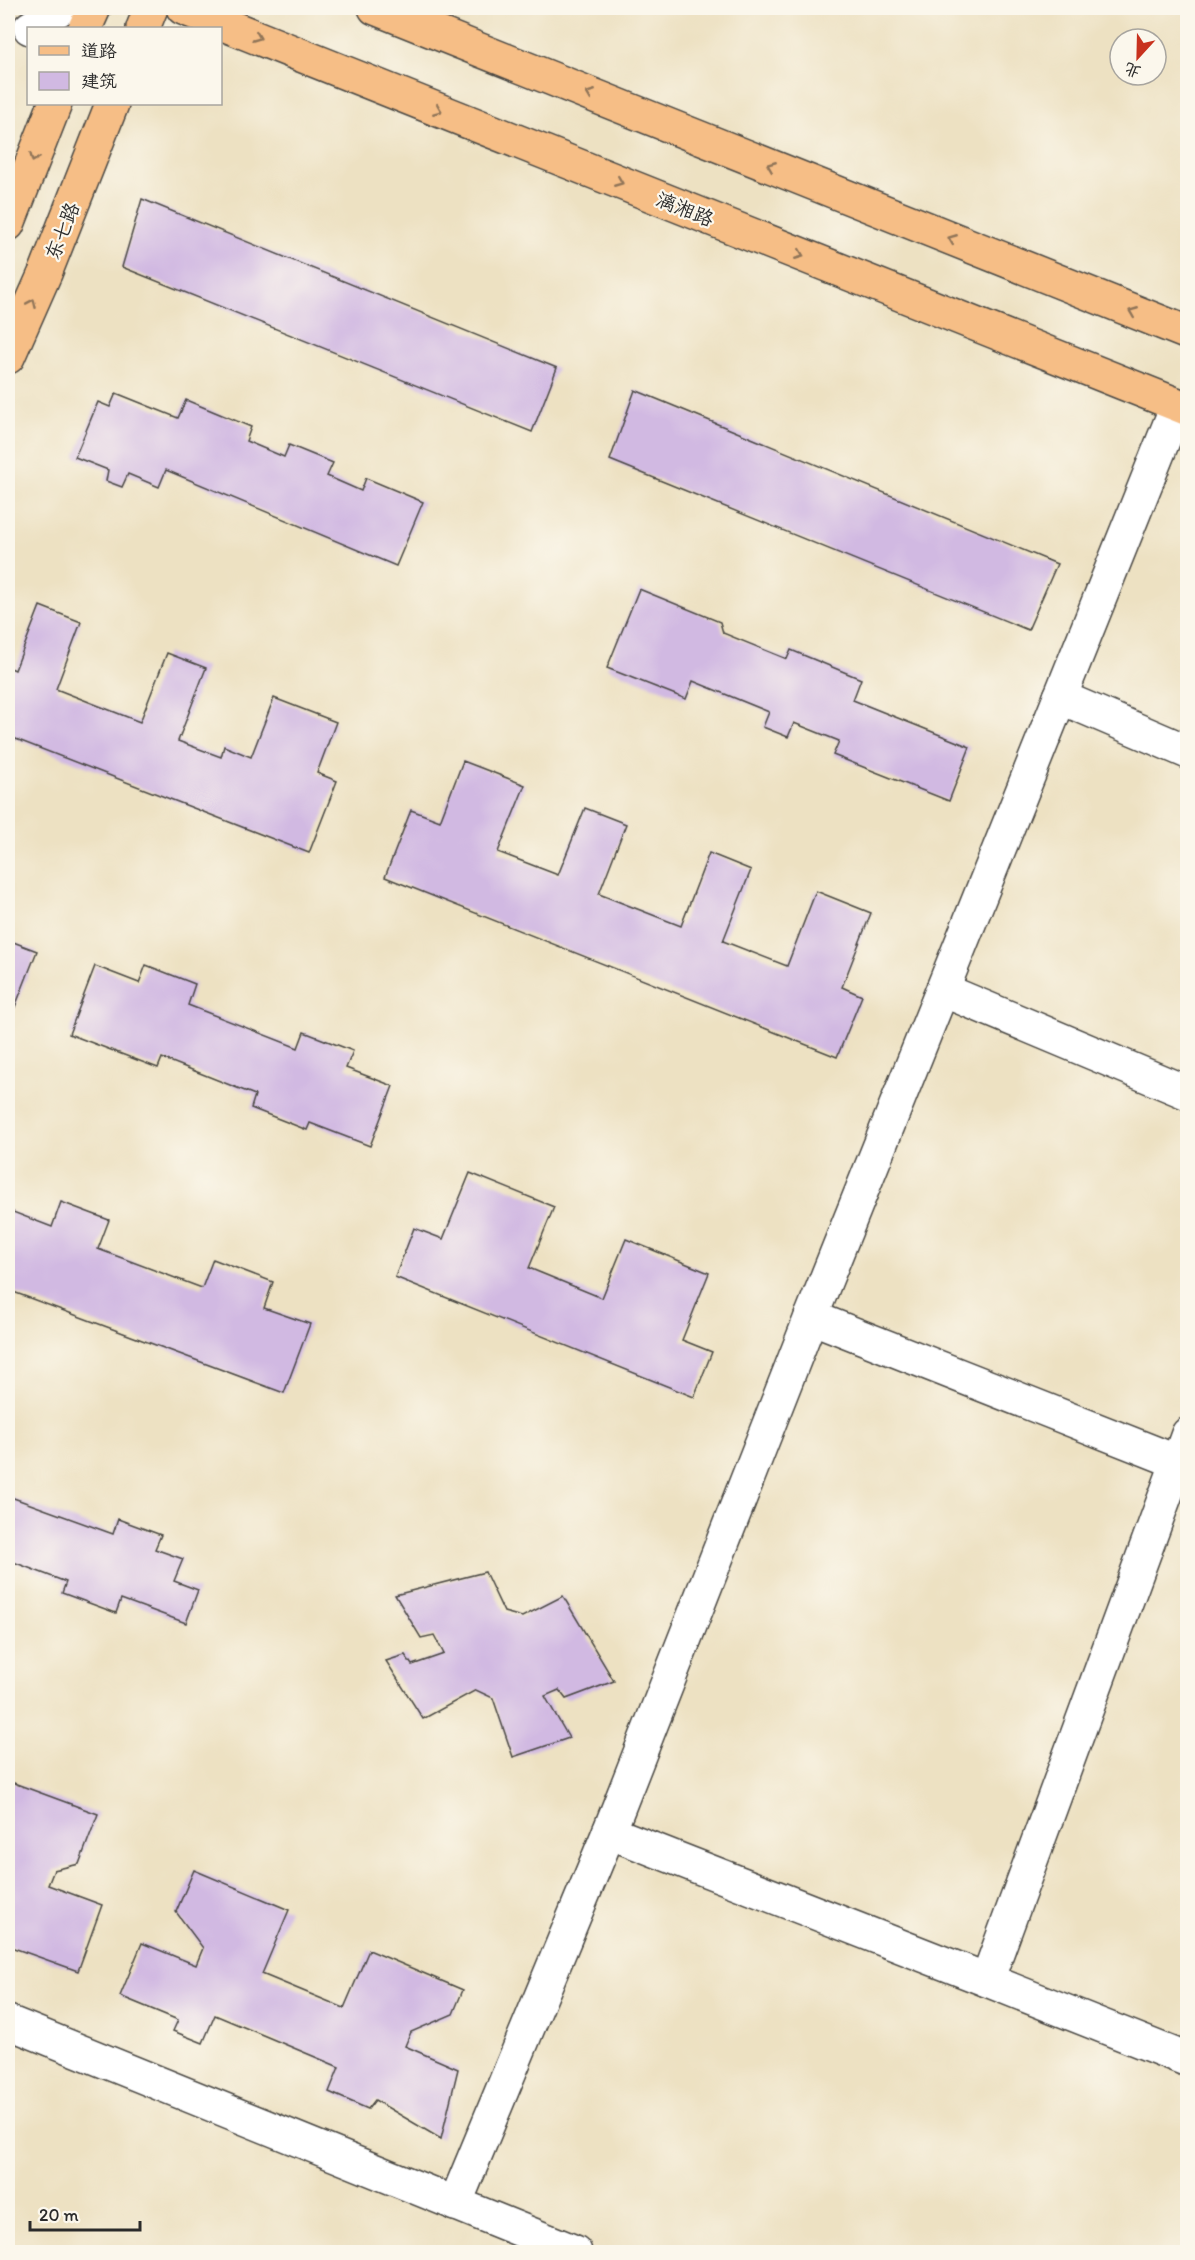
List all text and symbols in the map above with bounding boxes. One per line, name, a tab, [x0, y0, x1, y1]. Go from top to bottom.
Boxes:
legend	[27, 27, 222, 105]
north arrow	[1108, 27, 1168, 87]
one-way arrow	[251, 30, 262, 42]
text: 道路	[81, 40, 117, 62]
text: 北	[1122, 59, 1144, 82]
text: 建筑	[81, 70, 117, 92]
one-way arrow	[586, 89, 597, 101]
one-way arrow	[432, 103, 443, 115]
one-way arrow	[29, 152, 41, 163]
one-way arrow	[766, 161, 777, 174]
one-way arrow	[613, 175, 624, 187]
street label: 漓湘路	[653, 187, 718, 232]
street label: 东七路	[40, 198, 85, 263]
one-way arrow	[947, 234, 958, 246]
one-way arrow	[794, 248, 805, 260]
one-way arrow	[24, 299, 36, 310]
one-way arrow	[1128, 307, 1139, 319]
scale bar	[30, 2194, 140, 2232]
text: 20 m	[39, 2204, 79, 2226]

